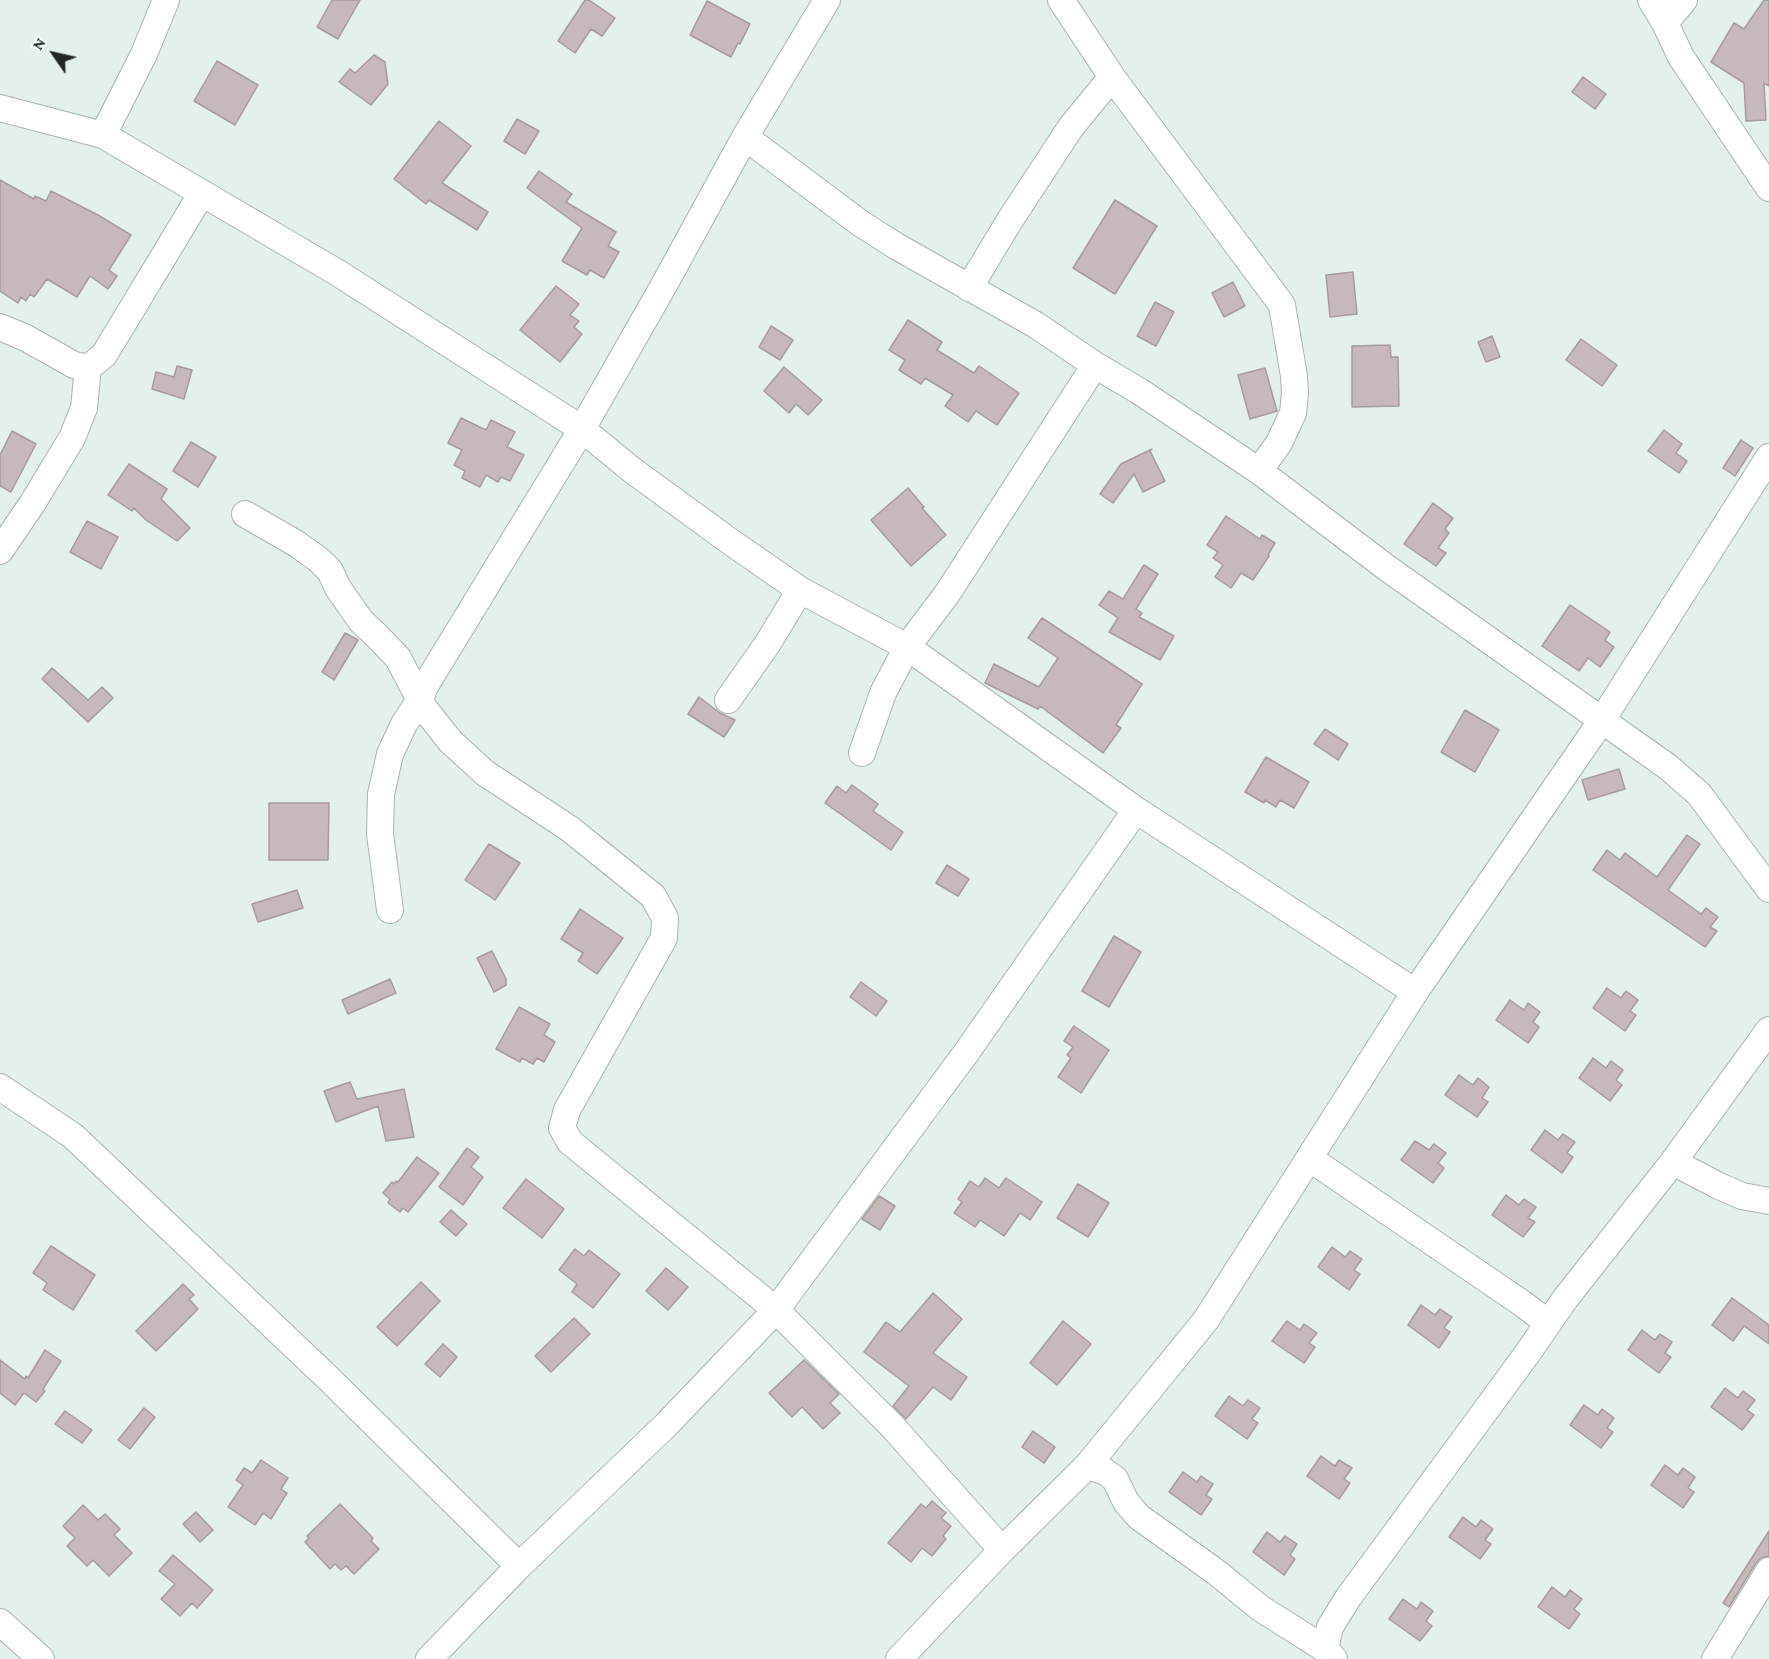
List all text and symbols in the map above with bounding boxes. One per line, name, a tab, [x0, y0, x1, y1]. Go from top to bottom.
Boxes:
north arrow	[24, 24, 84, 84]
text: N	[29, 34, 49, 53]

